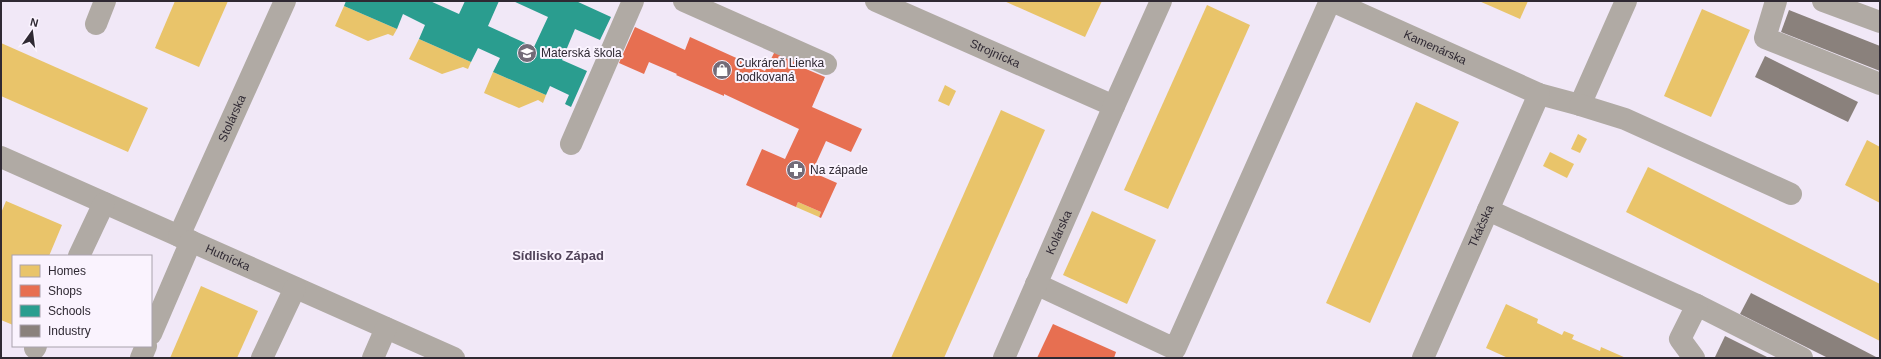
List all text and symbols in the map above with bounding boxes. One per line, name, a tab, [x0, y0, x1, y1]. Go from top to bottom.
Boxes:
north arrow	[12, 12, 52, 52]
text: N	[29, 16, 40, 29]
street label: Kamenárska	[1401, 27, 1469, 68]
street label: Strojnícka	[968, 36, 1022, 71]
school or university icon: Materská škola	[516, 42, 538, 64]
place label: Materská škola	[541, 46, 622, 60]
place label: Cukráreň Lienka bodkovaná	[736, 56, 824, 84]
shop icon: Cukráreň Lienka bodkovaná	[711, 59, 733, 81]
street label: Stolárska	[215, 92, 249, 144]
pharmacy icon: Na západe	[785, 159, 807, 181]
place label: Na západe	[810, 163, 868, 177]
street label: Tkáčska	[1466, 203, 1496, 249]
street label: Kolárska	[1043, 208, 1075, 257]
street label: Hutnícka	[203, 242, 252, 274]
district label: Sídlisko Západ	[512, 248, 604, 263]
legend	[12, 255, 152, 347]
text: Homes	[48, 264, 86, 278]
text: Shops	[48, 284, 82, 298]
text: Schools	[48, 304, 91, 318]
text: Industry	[48, 324, 91, 338]

